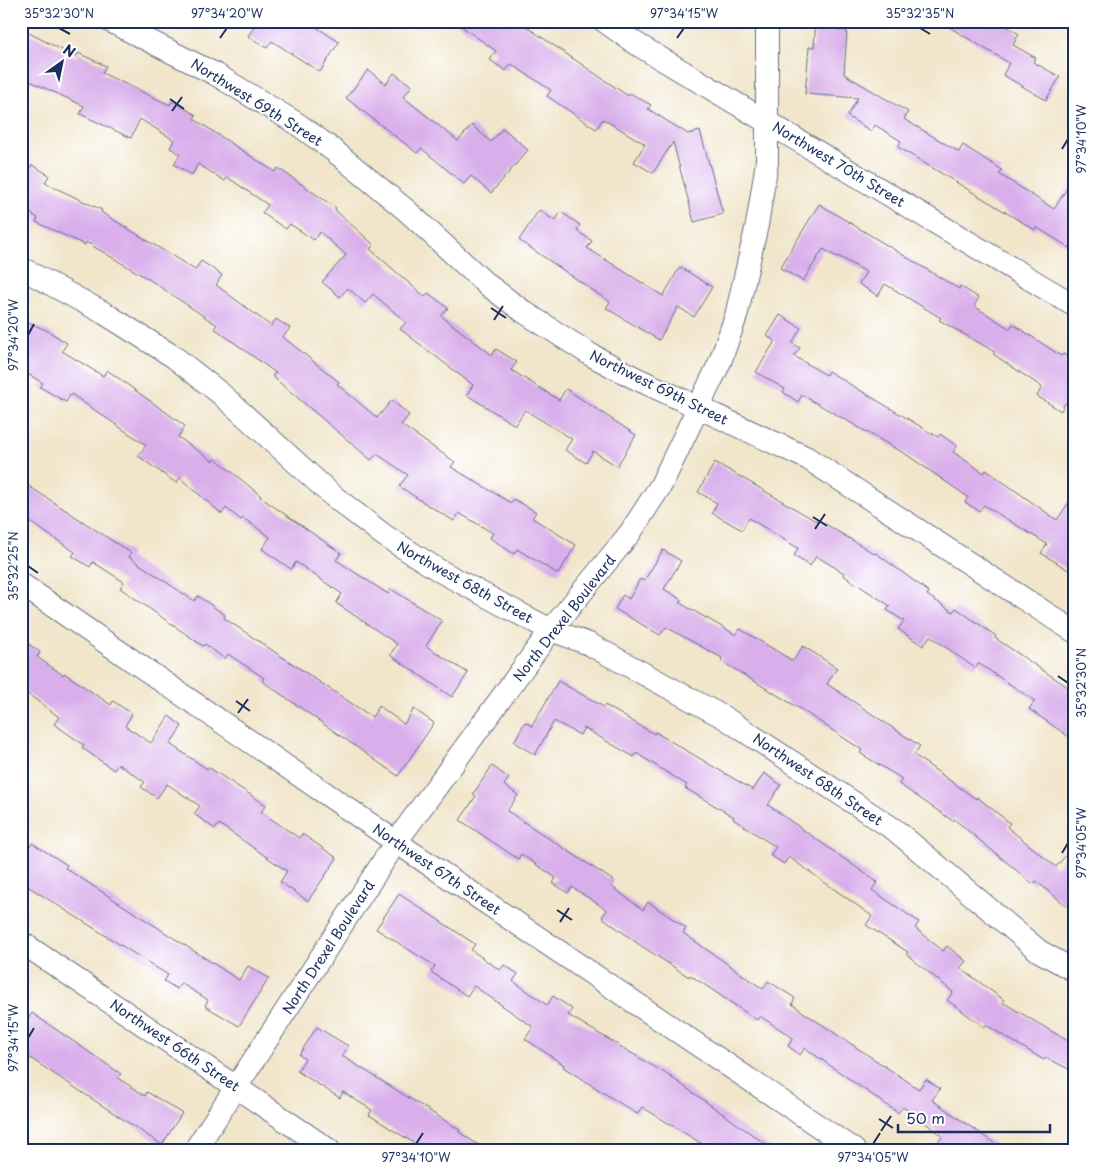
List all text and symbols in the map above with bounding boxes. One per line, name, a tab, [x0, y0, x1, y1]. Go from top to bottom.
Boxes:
text: 35°32'30"N	[24, 4, 94, 22]
text: 97°34'20"W	[191, 4, 264, 22]
text: 97°34'15"W	[650, 4, 719, 22]
text: 35°32'35"N	[886, 4, 954, 22]
north arrow	[38, 38, 88, 88]
text: N	[59, 39, 80, 63]
street label: Northwest 69th Street	[187, 53, 327, 151]
text: 97°34'10"W	[1072, 104, 1090, 174]
street label: Northwest 70th Street	[769, 116, 909, 212]
text: 97°34'20"W	[4, 298, 22, 371]
street label: Northwest 69th Street	[586, 344, 732, 430]
text: 35°32'25"N	[4, 531, 22, 601]
street label: Northwest 68th Street	[393, 536, 537, 628]
street label: North Drexel Boulevard	[508, 550, 621, 686]
text: 35°32'30"N	[1072, 648, 1090, 718]
street label: Northwest 68th Street	[749, 728, 887, 831]
text: 97°34'05"W	[1072, 807, 1090, 879]
street label: Northwest 67th Street	[369, 818, 505, 920]
street label: North Drexel Boulevard	[277, 876, 380, 1018]
street label: Northwest 66th Street	[106, 994, 244, 1097]
text: 97°34'15"W	[4, 1003, 22, 1072]
scale bar	[898, 1101, 1051, 1133]
text: 50 m	[906, 1106, 945, 1129]
text: 97°34'10"W	[382, 1148, 451, 1166]
text: 97°34'05"W	[837, 1148, 909, 1166]

